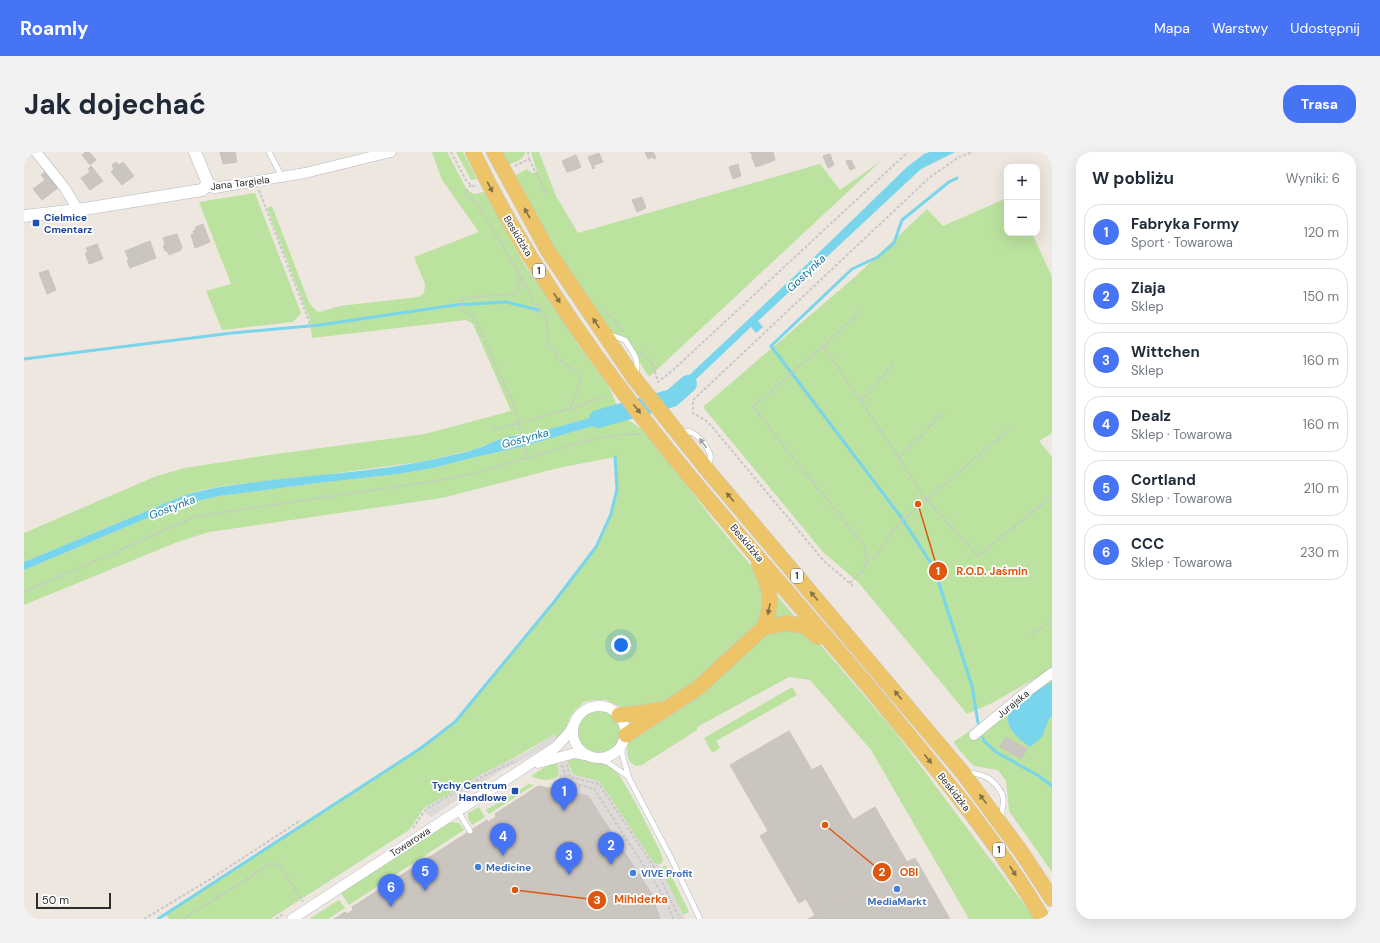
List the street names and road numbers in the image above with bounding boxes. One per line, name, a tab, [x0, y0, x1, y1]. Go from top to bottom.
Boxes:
street label: Jana Targiela	[210, 173, 270, 193]
street label: Beskidzka	[501, 213, 535, 259]
road number: 1	[533, 264, 545, 278]
street label: Beskidzka	[727, 521, 767, 565]
road number: 1	[791, 569, 803, 583]
street label: Jurajska	[994, 687, 1032, 721]
street label: Beskidzka	[935, 770, 973, 814]
street label: Towarowa	[387, 824, 433, 860]
road number: 1	[993, 843, 1005, 857]

